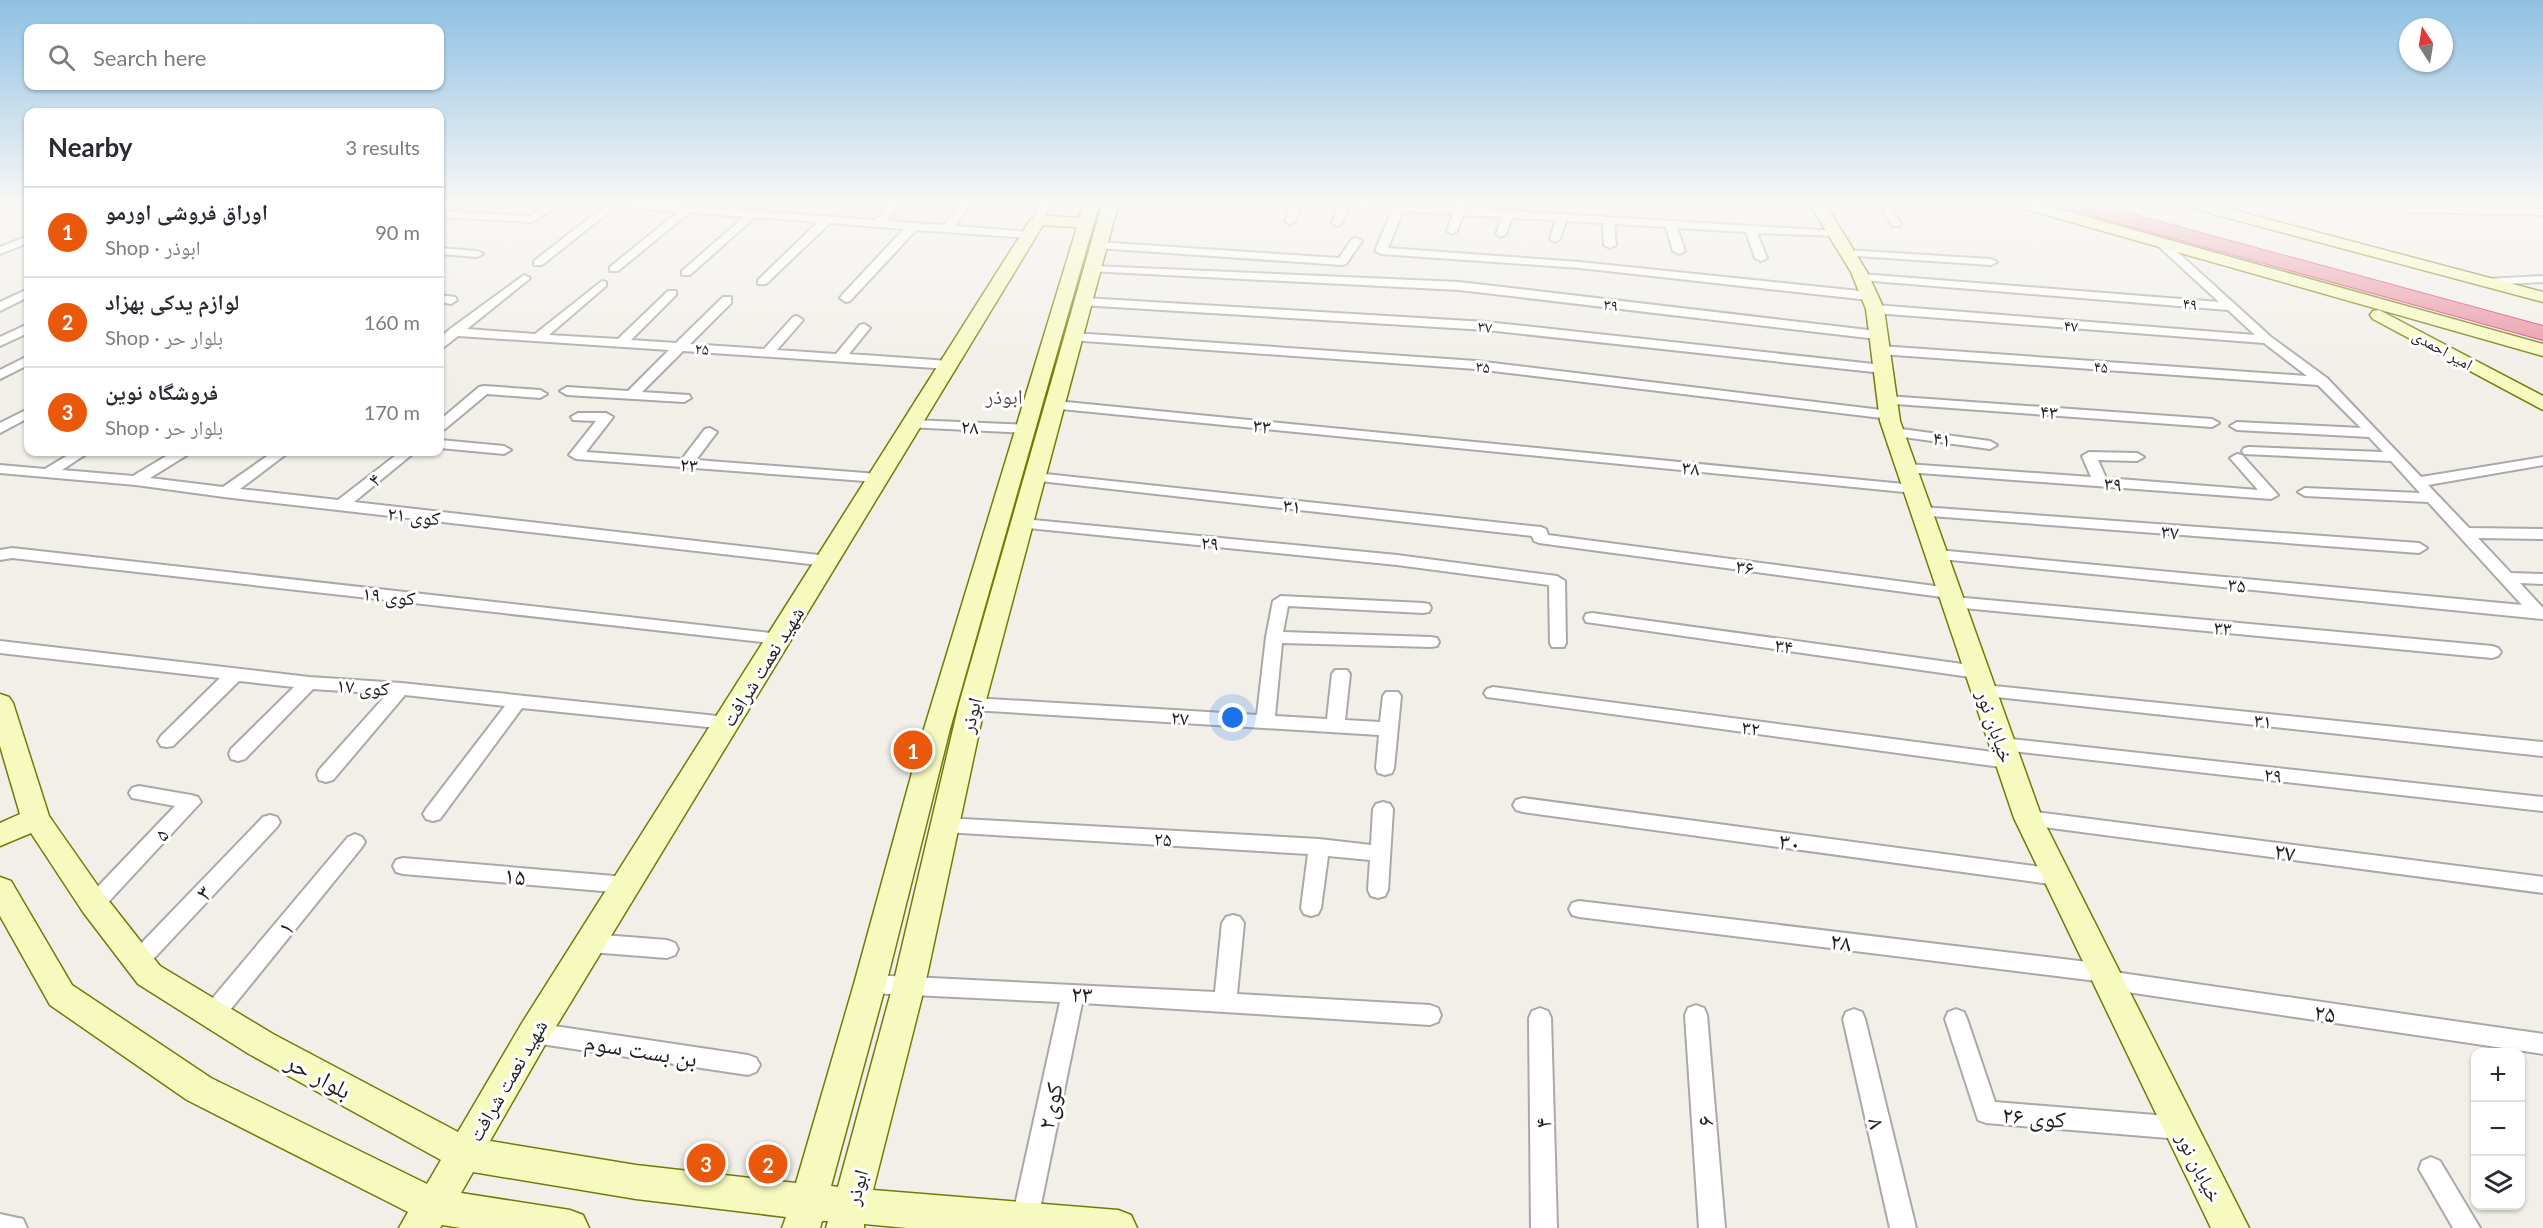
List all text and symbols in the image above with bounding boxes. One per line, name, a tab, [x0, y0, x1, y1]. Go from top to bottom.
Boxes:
north arrow	[2399, 18, 2453, 72]
search box	[24, 24, 444, 90]
icon: search	[45, 41, 78, 74]
text: Search here	[93, 44, 206, 71]
text: Nearby	[48, 131, 133, 163]
text: 3 results	[345, 135, 420, 159]
text: اوراق فروشی اورمو	[105, 198, 268, 225]
text: 1	[62, 220, 73, 244]
text: 90 m	[375, 220, 420, 244]
text: Shop · ابوذر	[105, 235, 200, 259]
text: لوازم یدکی بهزاد	[105, 288, 239, 315]
street label: ۴۹	[2182, 293, 2198, 313]
street label: ۳۹	[1603, 294, 1619, 314]
text: 2	[62, 310, 73, 334]
text: 160 m	[364, 310, 420, 334]
street label: ۴۷	[2063, 315, 2079, 335]
street label: ۳۷	[1477, 316, 1493, 336]
text: Shop · بلوار حر	[105, 325, 223, 349]
street label: امیر احمدی	[2409, 325, 2476, 375]
street label: ۲۵	[694, 338, 710, 358]
street label: ۳۵	[1475, 356, 1491, 376]
street label: ۴۵	[2093, 356, 2109, 376]
text: فروشگاه نوین	[105, 378, 218, 405]
district label: ابوذر	[984, 383, 1023, 408]
street label: ۴۳	[2039, 398, 2059, 424]
text: 3	[62, 400, 73, 424]
text: 170 m	[364, 400, 420, 424]
street label: ۳۳	[1252, 412, 1272, 438]
street label: ۲۸	[960, 414, 980, 438]
text: Shop · بلوار حر	[105, 415, 223, 439]
street label: ۴۱	[1931, 425, 1953, 451]
street label: ۲۳	[679, 451, 699, 477]
street label: ۳۸	[1681, 454, 1701, 480]
street label: ۴	[363, 467, 385, 491]
street label: ۳۹	[2103, 470, 2123, 496]
street label: ۳۱	[1282, 492, 1302, 518]
street label: کوی ۲۱	[386, 500, 442, 531]
street label: ۳۷	[2160, 518, 2180, 544]
street label: ۲۹	[1200, 529, 1220, 555]
street label: ۳۶	[1734, 553, 1756, 579]
street label: ۳۵	[2227, 571, 2247, 597]
street label: کوی ۱۹	[361, 580, 417, 611]
street label: شهید نعمت شرافت	[716, 602, 809, 731]
street label: ۳۳	[2213, 614, 2233, 640]
street label: ۳۴	[1773, 632, 1795, 658]
street label: کوی ۱۷	[336, 672, 390, 701]
street label: خیابان نور	[1971, 686, 2020, 766]
street label: ابوذر	[954, 695, 987, 736]
your location	[1218, 703, 1247, 732]
street label: ۲۷	[1170, 704, 1190, 730]
street label: ۳۱	[2253, 707, 2273, 733]
street label: ۳۲	[1741, 714, 1761, 740]
pin: 1	[894, 728, 932, 772]
street label: ۲۹	[2263, 761, 2283, 787]
street label: ۵	[149, 822, 173, 846]
street label: ۳۰	[1777, 825, 1803, 857]
street label: ۲۵	[1153, 826, 1173, 850]
street label: ۲۷	[2273, 835, 2298, 867]
street label: ۱۵	[503, 860, 527, 890]
street label: ۳	[189, 878, 217, 906]
street label: ۱	[270, 914, 300, 940]
street label: ۲۸	[1829, 925, 1854, 957]
street label: ۲۳	[1070, 978, 1094, 1008]
street label: ۲۵	[2312, 996, 2338, 1028]
street label: شهید نعمت شرافت	[462, 1015, 552, 1146]
street label: بن بست سوم	[582, 1026, 699, 1075]
street label: بلوار حر	[280, 1045, 357, 1105]
map controls	[2471, 1048, 2525, 1210]
button: +	[2471, 1048, 2525, 1102]
street label: کوی۲	[1030, 1080, 1069, 1132]
street label: کوی ۲۶	[2001, 1099, 2067, 1134]
button: −	[2471, 1102, 2525, 1156]
street label: ۸	[1863, 1114, 1893, 1132]
street label: ۶	[1689, 1115, 1719, 1127]
street label: ۴	[1527, 1117, 1557, 1129]
street label: خیابان نور	[2171, 1127, 2228, 1207]
pin: 3	[686, 1140, 726, 1186]
pin: 2	[748, 1142, 788, 1186]
button: layers	[2471, 1156, 2525, 1210]
street label: ابوذر	[840, 1167, 873, 1208]

